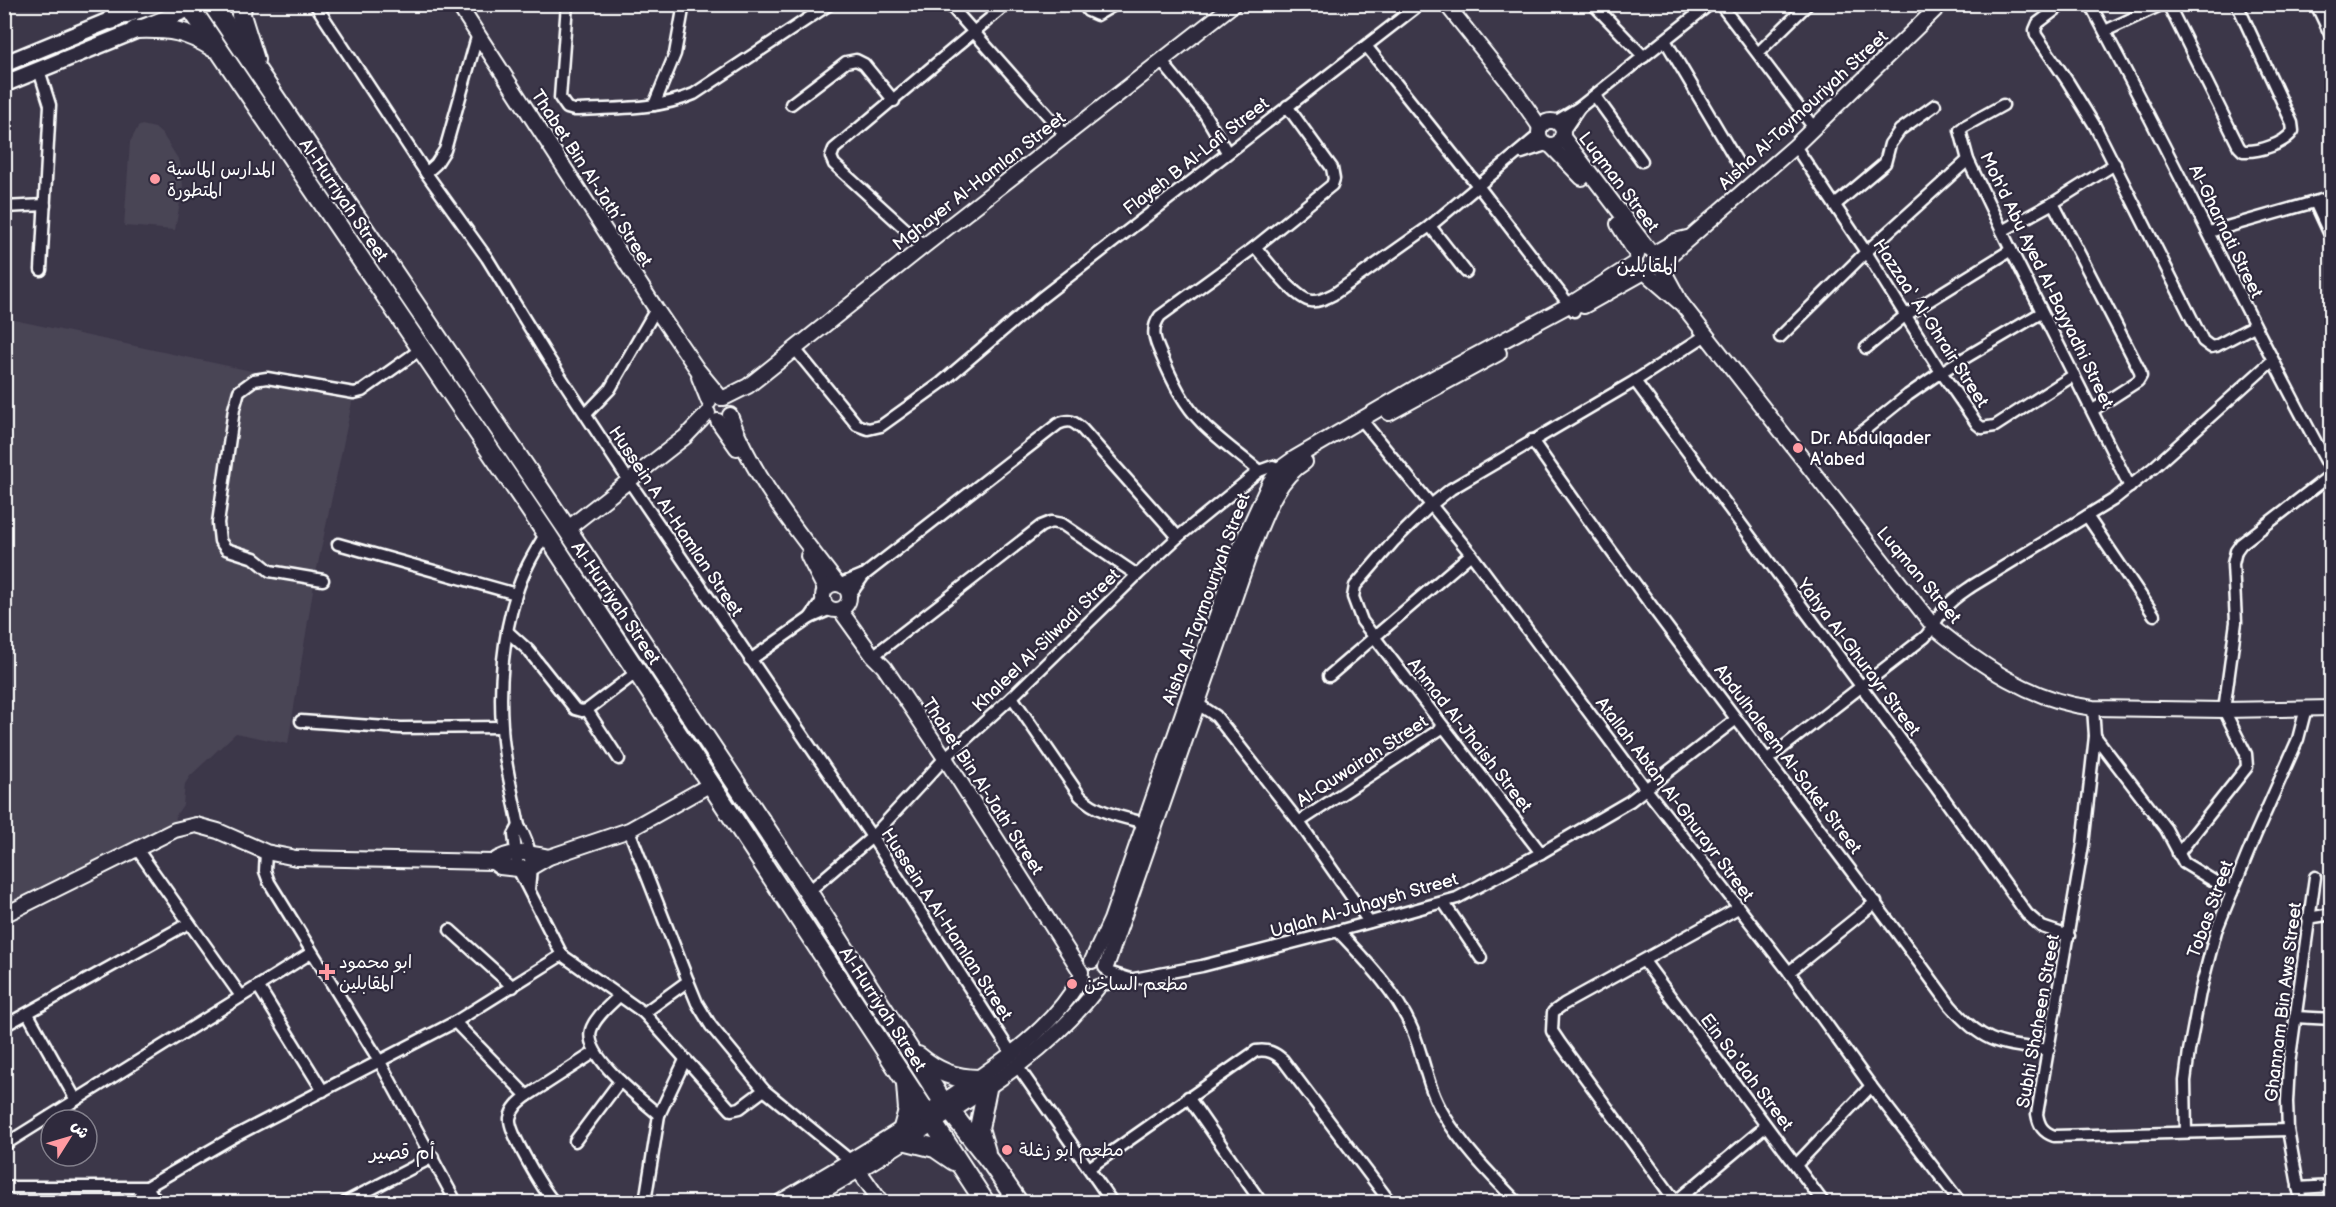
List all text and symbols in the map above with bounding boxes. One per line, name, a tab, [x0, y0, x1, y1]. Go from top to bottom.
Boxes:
street label: Aisha Al-Taymouriyah Street	[1714, 26, 1893, 194]
street label: Thabet Bin Al-Jath’ Street	[526, 86, 657, 271]
street label: Flayeh B Al-Lafi Street	[1119, 93, 1274, 220]
street label: Mghayer Al-Hamlan Street	[889, 107, 1070, 255]
street label: Luqman Street	[1574, 128, 1663, 237]
street label: Al-Hurriyah Street	[295, 135, 393, 266]
street label: Moh'd Abu Ayed Al-Bayyadhi Street	[1975, 149, 2118, 412]
place label: المدارس الماسية المتطورة	[167, 159, 275, 202]
street label: Al-Gharnati Street	[2184, 161, 2267, 302]
marker: المدارس الماسية المتطورة	[148, 172, 162, 186]
street label: Hazzaa‘ Al-Ghrair Street	[1868, 235, 1993, 412]
district label: المقابلين	[1616, 254, 1678, 278]
street label: Hussein A Al-Hamlan Street	[604, 422, 747, 621]
place label: Dr. Abdulqader A'abed	[1810, 428, 1931, 470]
marker: Dr. Abdulqader A'abed	[1791, 441, 1805, 455]
street label: Aisha Al-Taymouriyah Street	[1158, 490, 1255, 708]
street label: Luqman Street	[1872, 523, 1966, 628]
street label: Al-Hurriyah Street	[567, 538, 665, 669]
street label: Khaleel Al-Silwadi Street	[968, 564, 1125, 716]
street label: Yahya Al-Ghurayr Street	[1792, 574, 1925, 741]
street label: Ahmad Al-Jhaish Street	[1403, 654, 1537, 817]
street label: Abdulhaleem Al-Saket Street	[1709, 660, 1866, 859]
street label: Atallah Abtan Al-Ghurayr Street	[1591, 693, 1759, 906]
street label: Thabet Bin Al-Jath’ Street	[917, 694, 1048, 879]
street label: Al-Quwairah Street	[1293, 711, 1432, 812]
street label: Hussein A Al-Hamlan Street	[877, 824, 1017, 1025]
street label: Tobas Street	[2183, 857, 2238, 961]
street label: Uqlah Al-Juhaysh Street	[1268, 868, 1461, 942]
street label: Ghannam Bin Aws Street	[2261, 901, 2306, 1103]
street label: Subhi Shaheen Street	[2013, 932, 2064, 1110]
street label: Al-Hurriyah Street	[835, 943, 931, 1076]
place label: ابو محمود المقابلين	[339, 952, 412, 994]
marker: ابو محمود المقابلين	[320, 965, 334, 979]
place label: مطعم الساخن	[1084, 974, 1188, 998]
marker: مطعم الساخن	[1065, 977, 1079, 991]
street label: Ein Sa‘dah Street	[1696, 1010, 1798, 1135]
north arrow	[39, 1108, 99, 1168]
text: ش	[67, 1117, 93, 1143]
place label: مطعم ابو زغلة	[1019, 1140, 1124, 1164]
district label: أم قصير	[367, 1141, 435, 1167]
marker: مطعم ابو زغلة	[1000, 1143, 1014, 1157]

